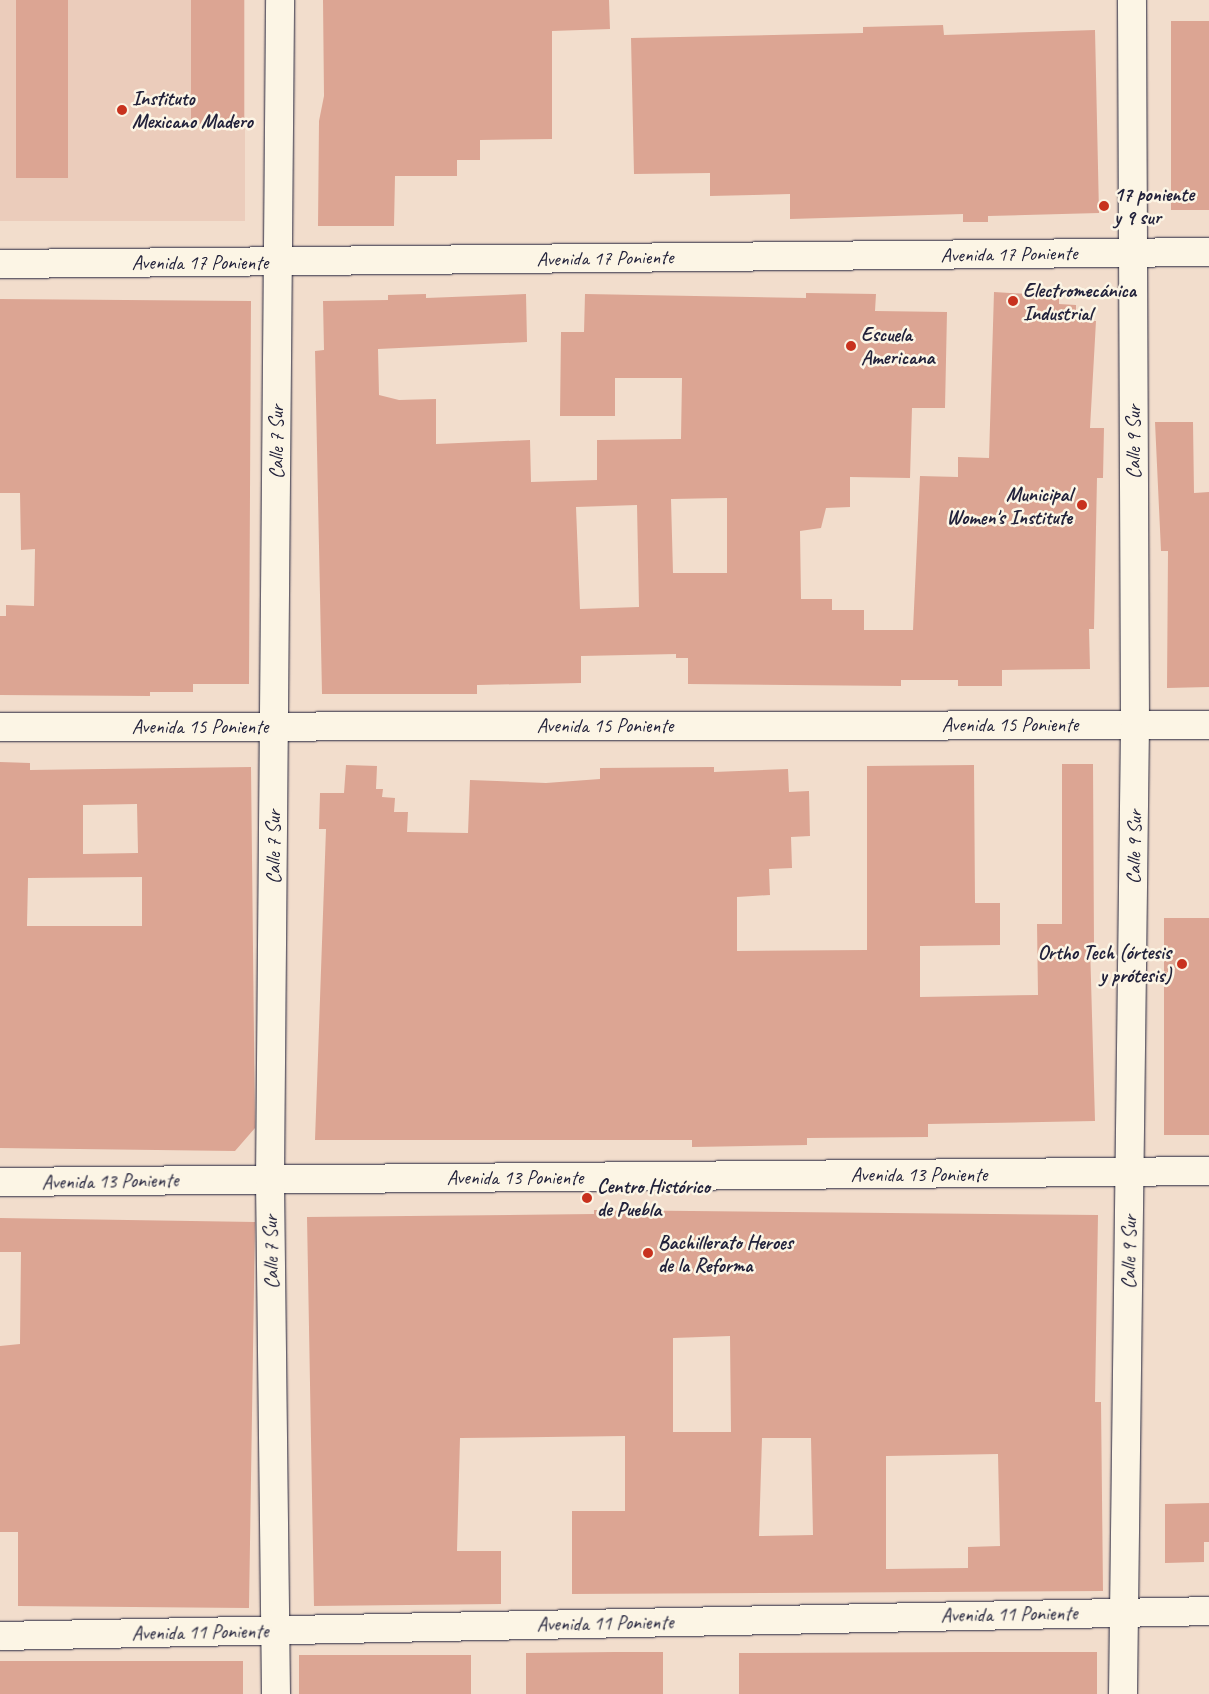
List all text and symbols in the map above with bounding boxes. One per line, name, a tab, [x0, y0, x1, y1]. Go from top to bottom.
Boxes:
place label: Instituto Mexicano Madero	[132, 86, 254, 133]
marker: Instituto Mexicano Madero	[116, 104, 128, 116]
place label: 17 poniente y 9 sur	[1114, 183, 1194, 230]
marker: 17 poniente y 9 sur	[1098, 200, 1110, 212]
street label: Avenida 17 Poniente	[940, 241, 1078, 267]
street label: Avenida 17 Poniente	[536, 245, 674, 271]
street label: Avenida 17 Poniente	[132, 250, 268, 274]
place label: Electromecánica Industrial	[1023, 278, 1136, 325]
marker: Electromecánica Industrial	[1007, 295, 1019, 307]
place label: Escuela Americana	[861, 322, 935, 369]
marker: Escuela Americana	[845, 340, 857, 352]
street label: Calle 7 Sur	[264, 405, 288, 479]
street label: Calle 9 Sur	[1121, 405, 1145, 479]
place label: Municipal Women's Institute	[947, 482, 1072, 529]
marker: Municipal Women's Institute	[1076, 499, 1088, 511]
street label: Avenida 15 Poniente	[942, 712, 1078, 736]
street label: Avenida 15 Poniente	[537, 713, 673, 737]
street label: Avenida 15 Poniente	[132, 714, 268, 738]
street label: Calle 7 Sur	[261, 810, 285, 884]
street label: Calle 9 Sur	[1121, 810, 1147, 884]
place label: Ortho Tech (órtesis y prótesis)	[1038, 940, 1171, 987]
marker: Ortho Tech (órtesis y prótesis)	[1175, 957, 1189, 971]
street label: Avenida 13 Poniente	[851, 1162, 987, 1186]
street label: Avenida 13 Poniente	[447, 1165, 583, 1189]
street label: Avenida 13 Poniente	[41, 1168, 179, 1194]
place label: Centro Histórico de Puebla	[597, 1174, 710, 1221]
marker: Centro Histórico de Puebla	[581, 1192, 593, 1204]
street label: Calle 7 Sur	[258, 1215, 284, 1289]
street label: Calle 9 Sur	[1116, 1215, 1142, 1289]
place label: Bachillerato Heroes de la Reforma	[658, 1230, 793, 1277]
marker: Bachillerato Heroes de la Reforma	[642, 1247, 654, 1259]
street label: Avenida 11 Poniente	[940, 1601, 1078, 1627]
street label: Avenida 11 Poniente	[536, 1610, 674, 1636]
street label: Avenida 11 Poniente	[131, 1619, 269, 1645]

